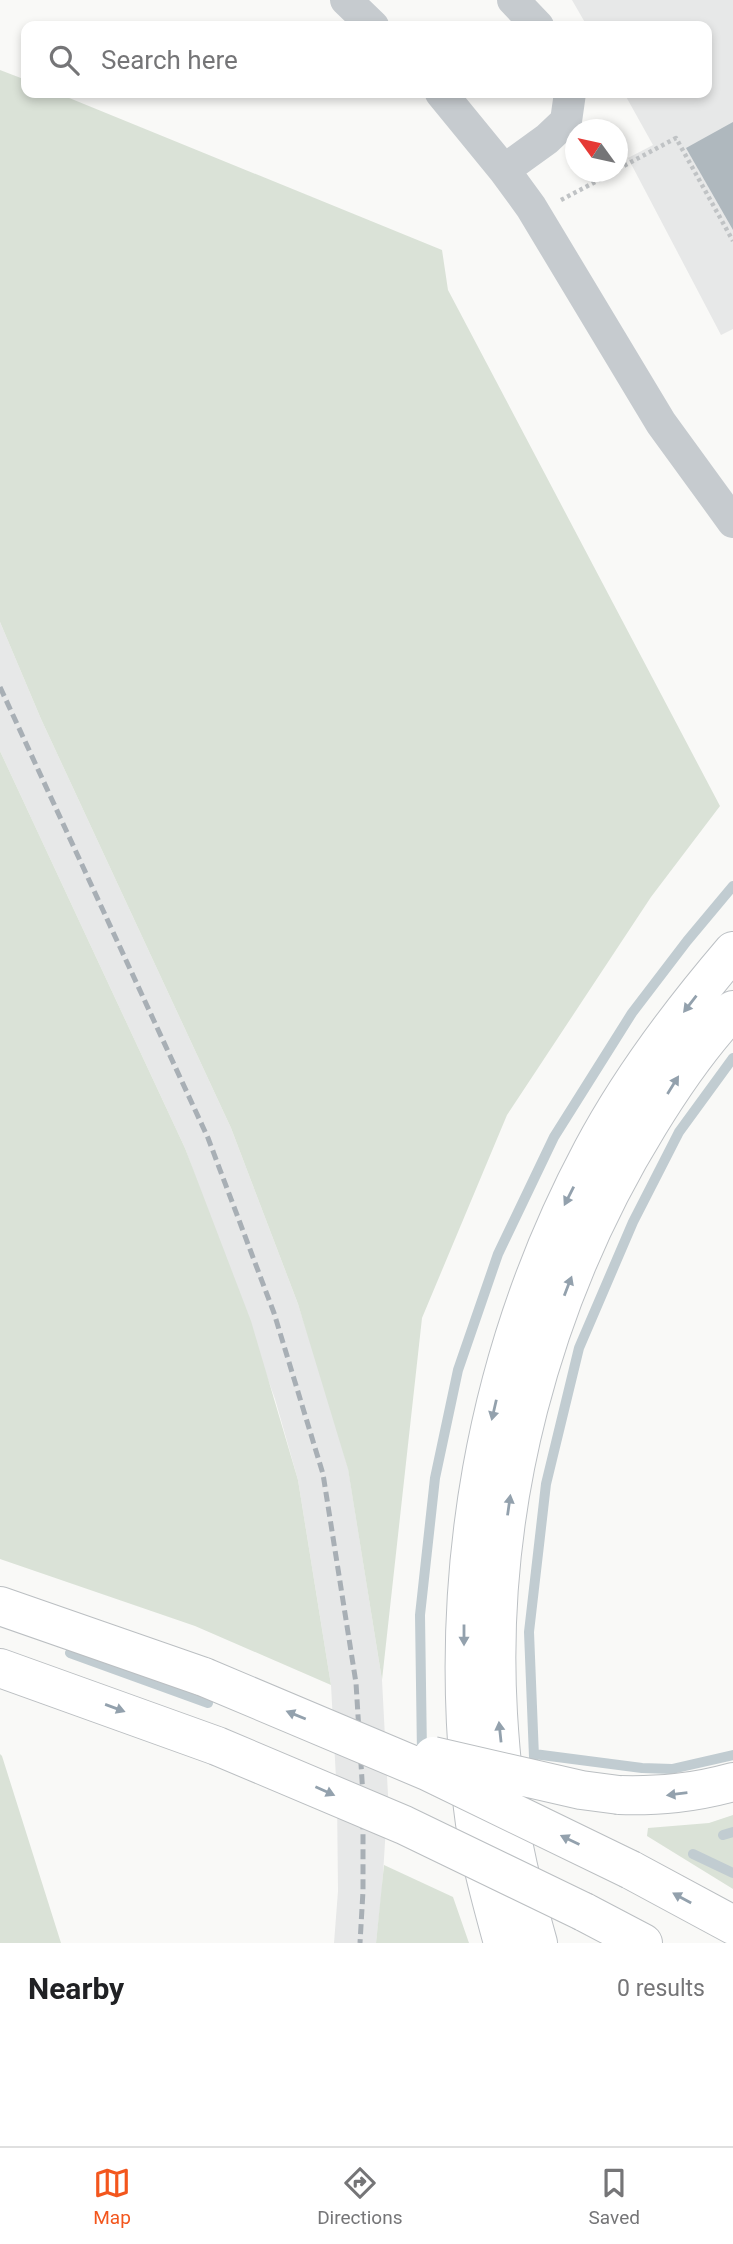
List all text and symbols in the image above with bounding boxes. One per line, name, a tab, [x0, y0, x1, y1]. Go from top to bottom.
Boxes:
search box	[21, 21, 712, 98]
icon: search	[45, 41, 83, 79]
text: Search here	[101, 45, 238, 75]
north arrow	[565, 119, 628, 182]
one-way arrow	[682, 994, 697, 1012]
one-way arrow	[667, 1075, 680, 1094]
one-way arrow	[564, 1186, 575, 1206]
one-way arrow	[563, 1275, 574, 1296]
one-way arrow	[488, 1399, 499, 1421]
one-way arrow	[504, 1494, 515, 1516]
one-way arrow	[458, 1624, 470, 1646]
one-way arrow	[105, 1703, 126, 1714]
one-way arrow	[286, 1709, 307, 1720]
one-way arrow	[494, 1720, 505, 1742]
one-way arrow	[315, 1785, 335, 1797]
one-way arrow	[666, 1789, 688, 1800]
one-way arrow	[560, 1834, 580, 1845]
one-way arrow	[672, 1892, 692, 1904]
text: Nearby	[28, 1971, 124, 2006]
text: 0 results	[617, 1975, 705, 2002]
tab: Map	[93, 2164, 131, 2229]
tab: Directions	[317, 2164, 402, 2229]
tab: Saved	[589, 2164, 640, 2229]

